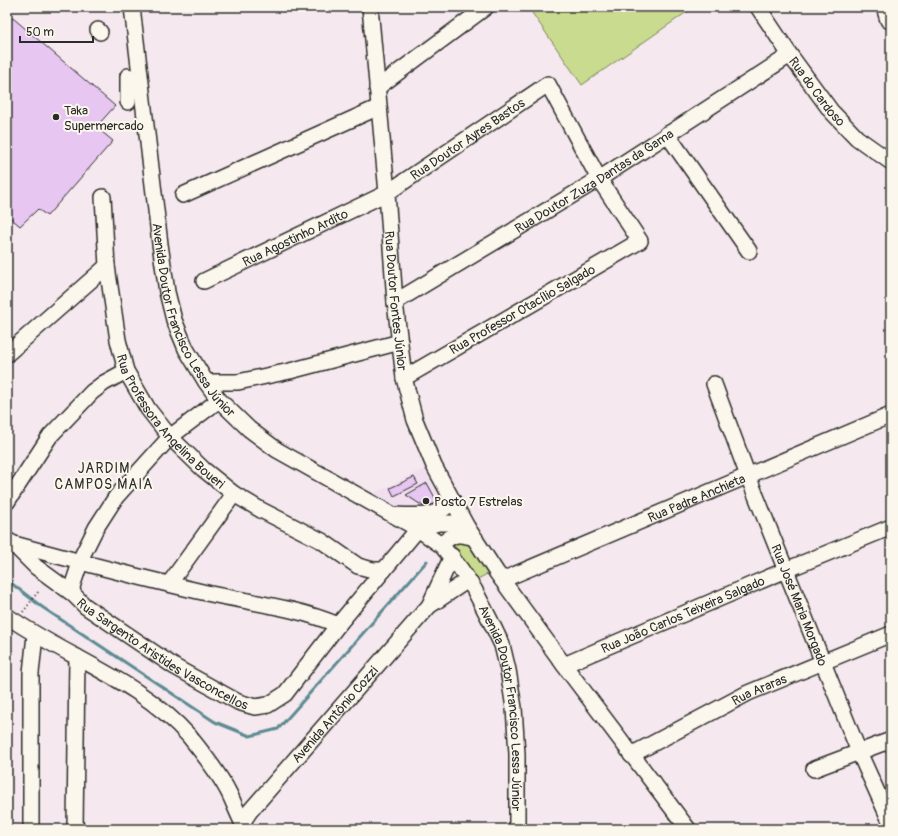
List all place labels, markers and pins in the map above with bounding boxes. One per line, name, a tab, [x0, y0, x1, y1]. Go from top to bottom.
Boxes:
place label: Taka Supermercado	[64, 103, 144, 134]
marker: Taka Supermercado	[51, 112, 61, 122]
place label: Posto 7 Estrelas	[434, 494, 522, 510]
marker: Posto 7 Estrelas	[421, 496, 431, 506]

